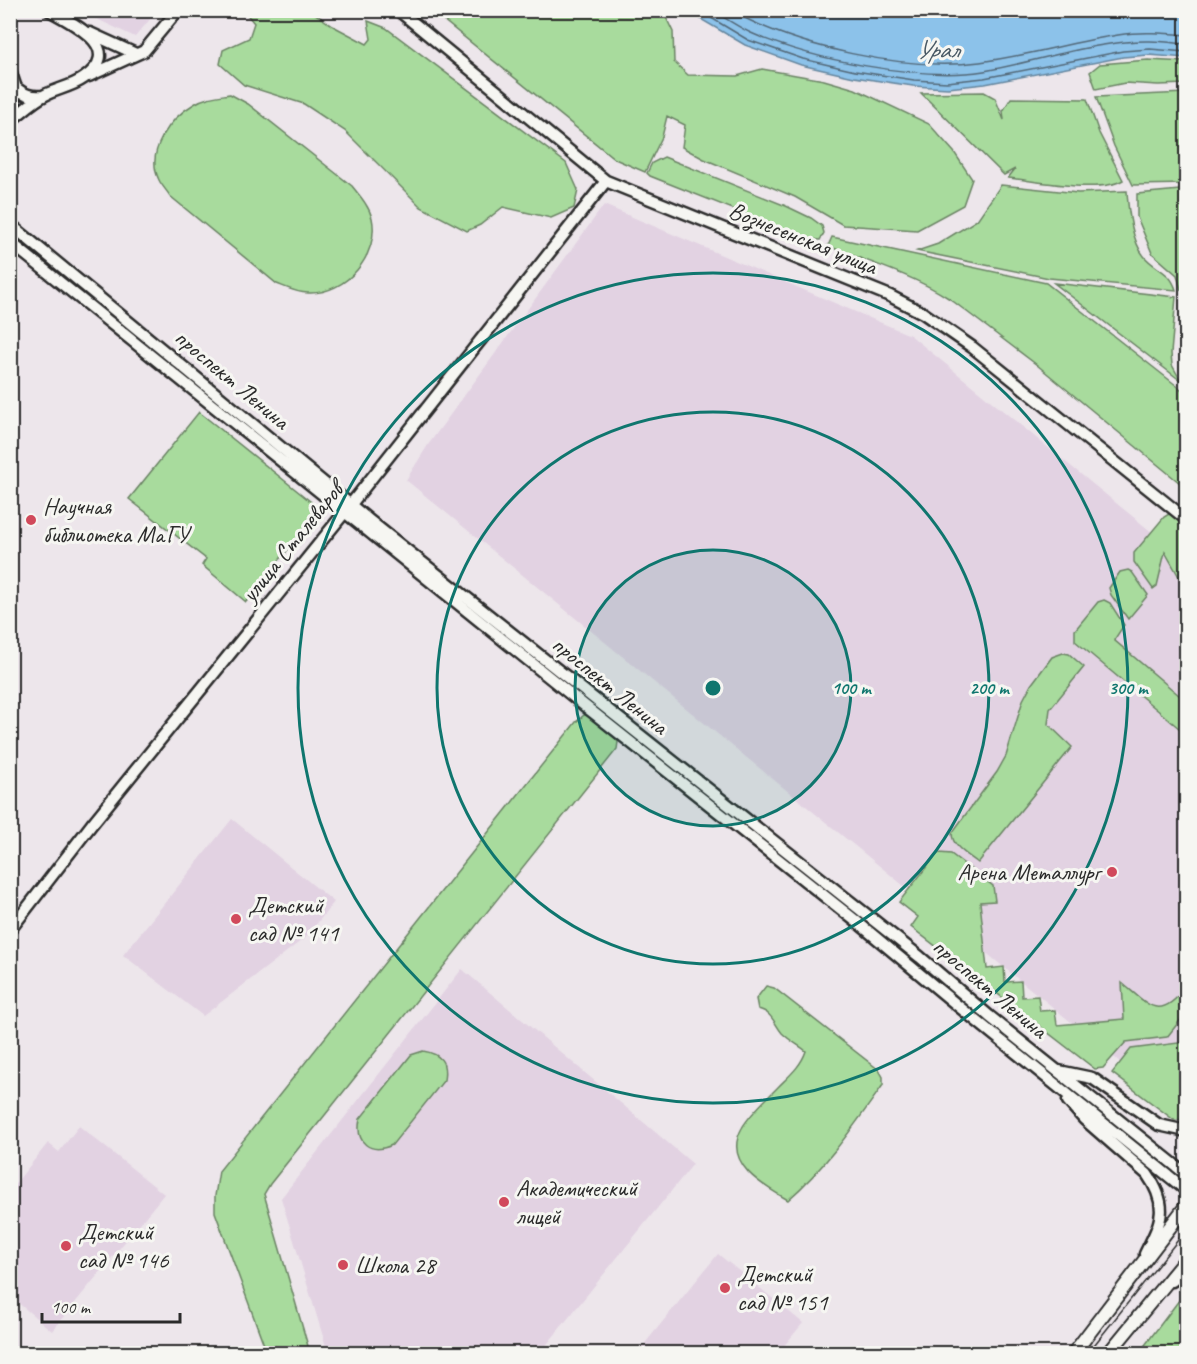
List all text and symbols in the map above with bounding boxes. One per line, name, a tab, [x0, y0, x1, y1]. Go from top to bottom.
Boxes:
water label: Урал	[916, 33, 962, 66]
street label: Вознесенская улица	[724, 195, 883, 283]
street label: проспект Ленина	[168, 322, 297, 437]
street label: улица Сталеваров	[233, 471, 353, 610]
place label: Научная библиотека МаГУ	[43, 491, 192, 549]
marker: Научная библиотека МаГУ	[24, 513, 38, 527]
street label: проспект Ленина	[546, 629, 675, 742]
text: 100 m	[832, 677, 872, 699]
text: 200 m	[970, 677, 1010, 699]
text: 300 m	[1109, 677, 1149, 699]
centre of rings	[703, 678, 723, 698]
place label: Арена Металлург	[957, 857, 1103, 887]
marker: Арена Металлург	[1105, 865, 1119, 879]
place label: Детский сад № 141	[248, 890, 340, 948]
marker: Детский сад № 141	[229, 912, 243, 926]
street label: проспект Ленина	[926, 931, 1055, 1046]
place label: Академический лицей	[516, 1173, 639, 1231]
marker: Академический лицей	[497, 1195, 511, 1209]
place label: Детский сад № 146	[78, 1217, 170, 1275]
marker: Детский сад № 146	[59, 1239, 73, 1253]
place label: Школа 28	[355, 1250, 438, 1280]
marker: Школа 28	[336, 1258, 350, 1272]
place label: Детский сад № 151	[737, 1259, 829, 1317]
marker: Детский сад № 151	[718, 1281, 732, 1295]
scale bar	[42, 1286, 180, 1324]
text: 100 m	[51, 1296, 92, 1318]

